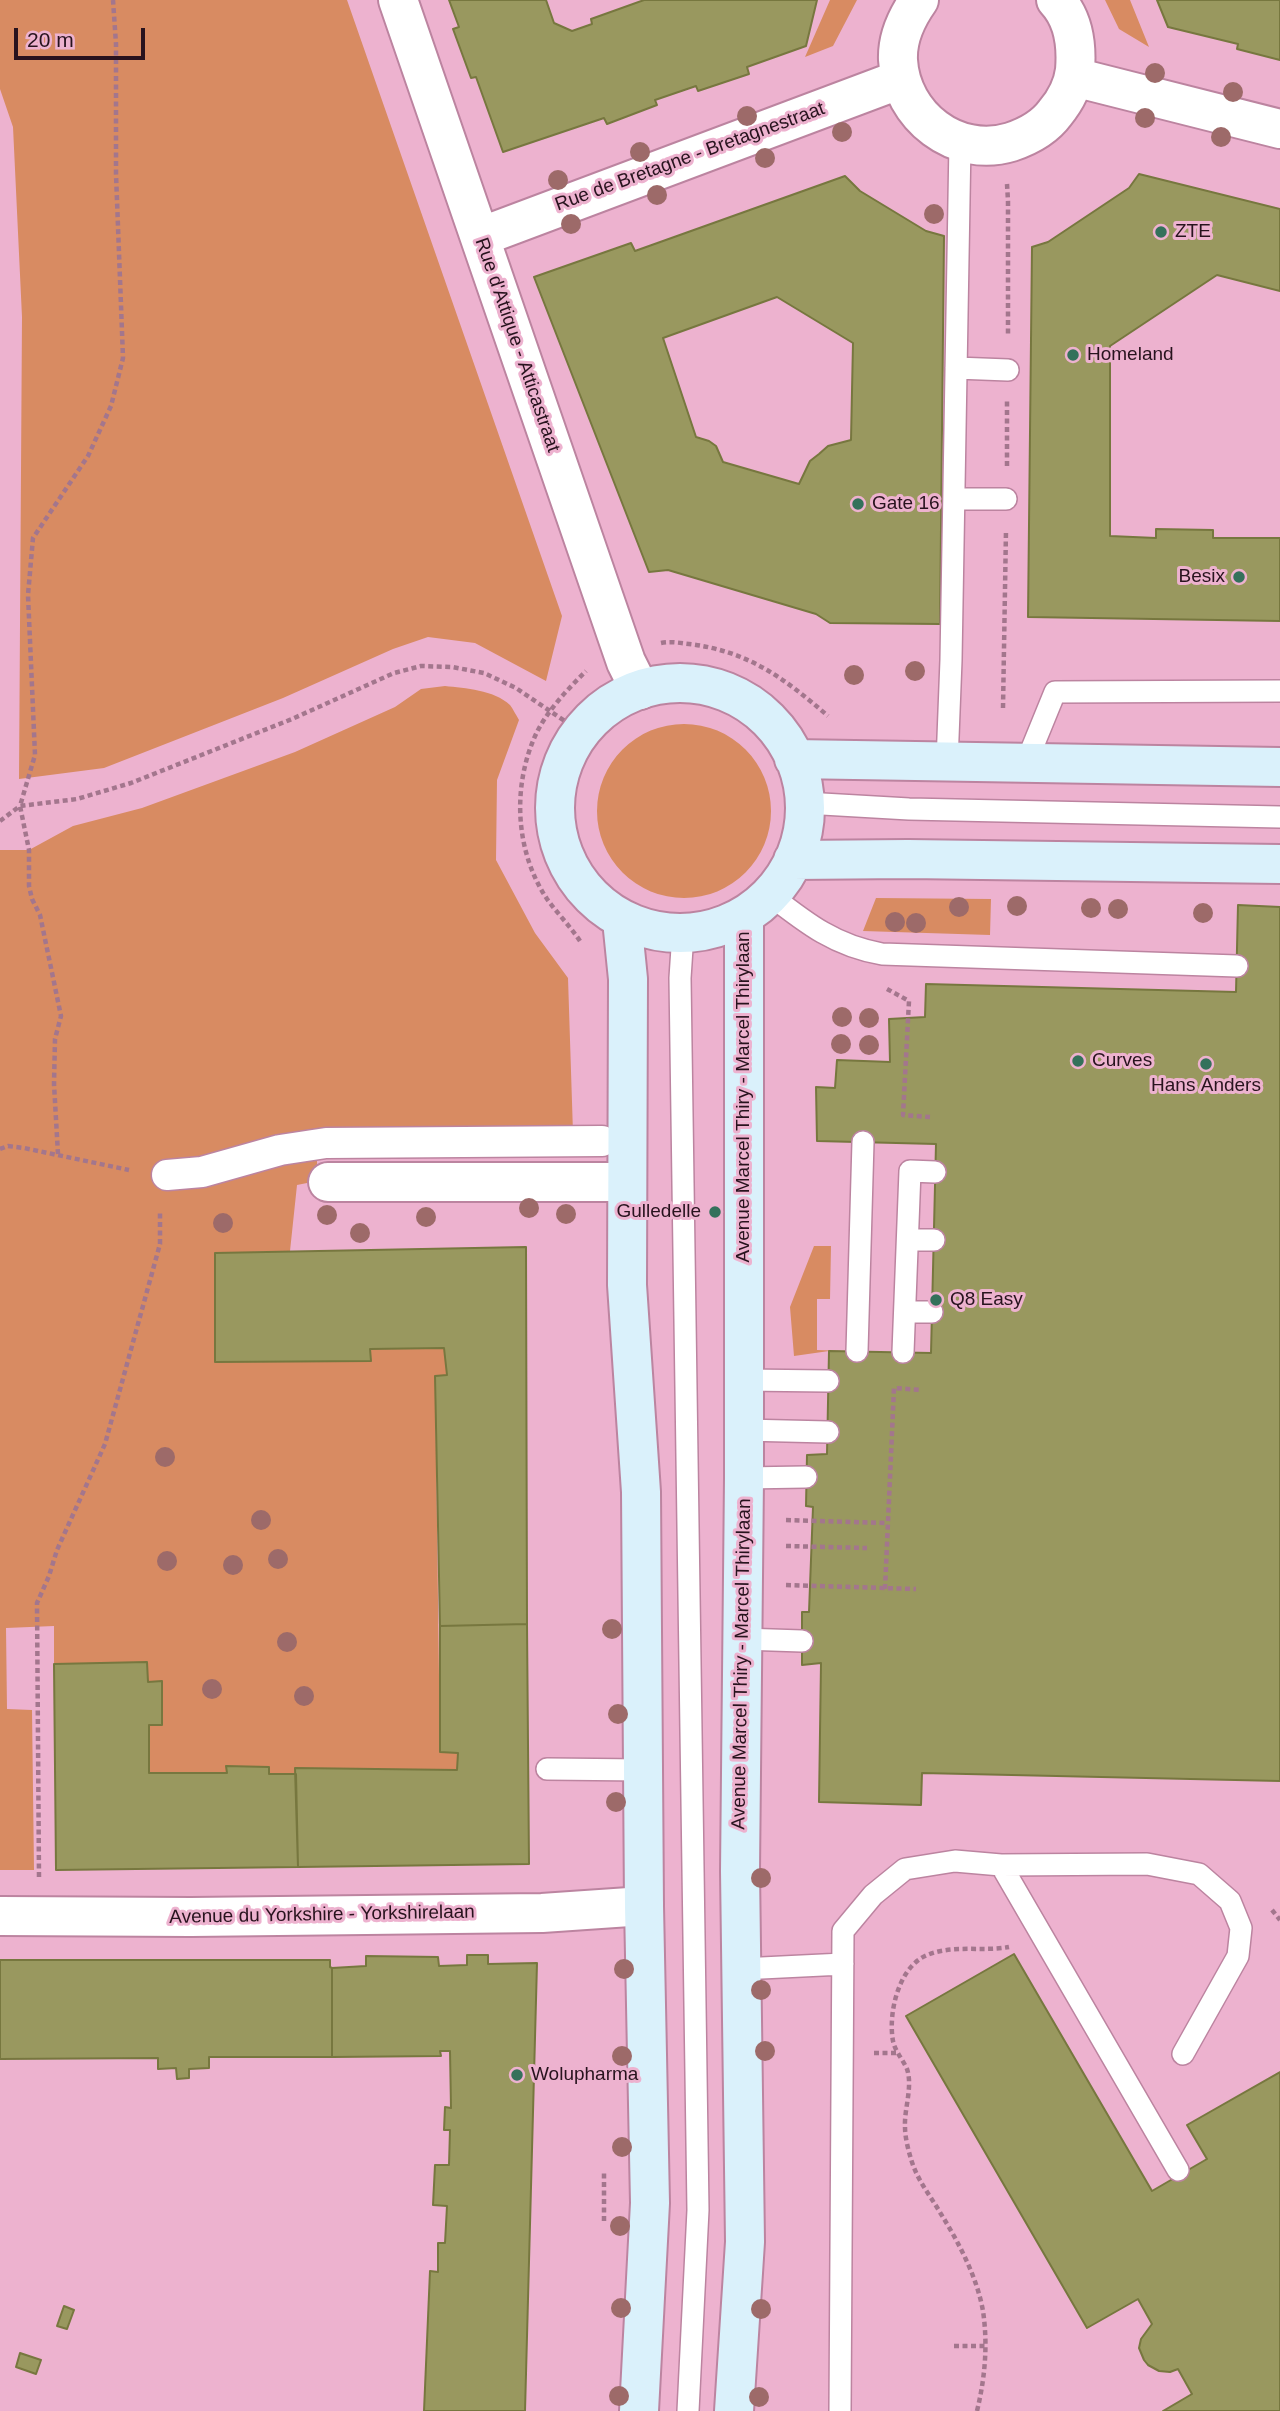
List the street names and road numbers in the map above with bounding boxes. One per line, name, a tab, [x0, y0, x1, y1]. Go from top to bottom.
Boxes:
street label: Rue de Bretagne - Bretagnestraat	[552, 98, 828, 216]
street label: Rue d'Attique - Atticastraat	[470, 235, 564, 455]
street label: Avenue Marcel Thiry - Marcel Thirylaan	[733, 931, 755, 1263]
street label: Avenue Marcel Thiry - Marcel Thirylaan	[728, 1498, 756, 1830]
street label: Avenue du Yorkshire - Yorkshirelaan	[169, 1901, 475, 1929]

